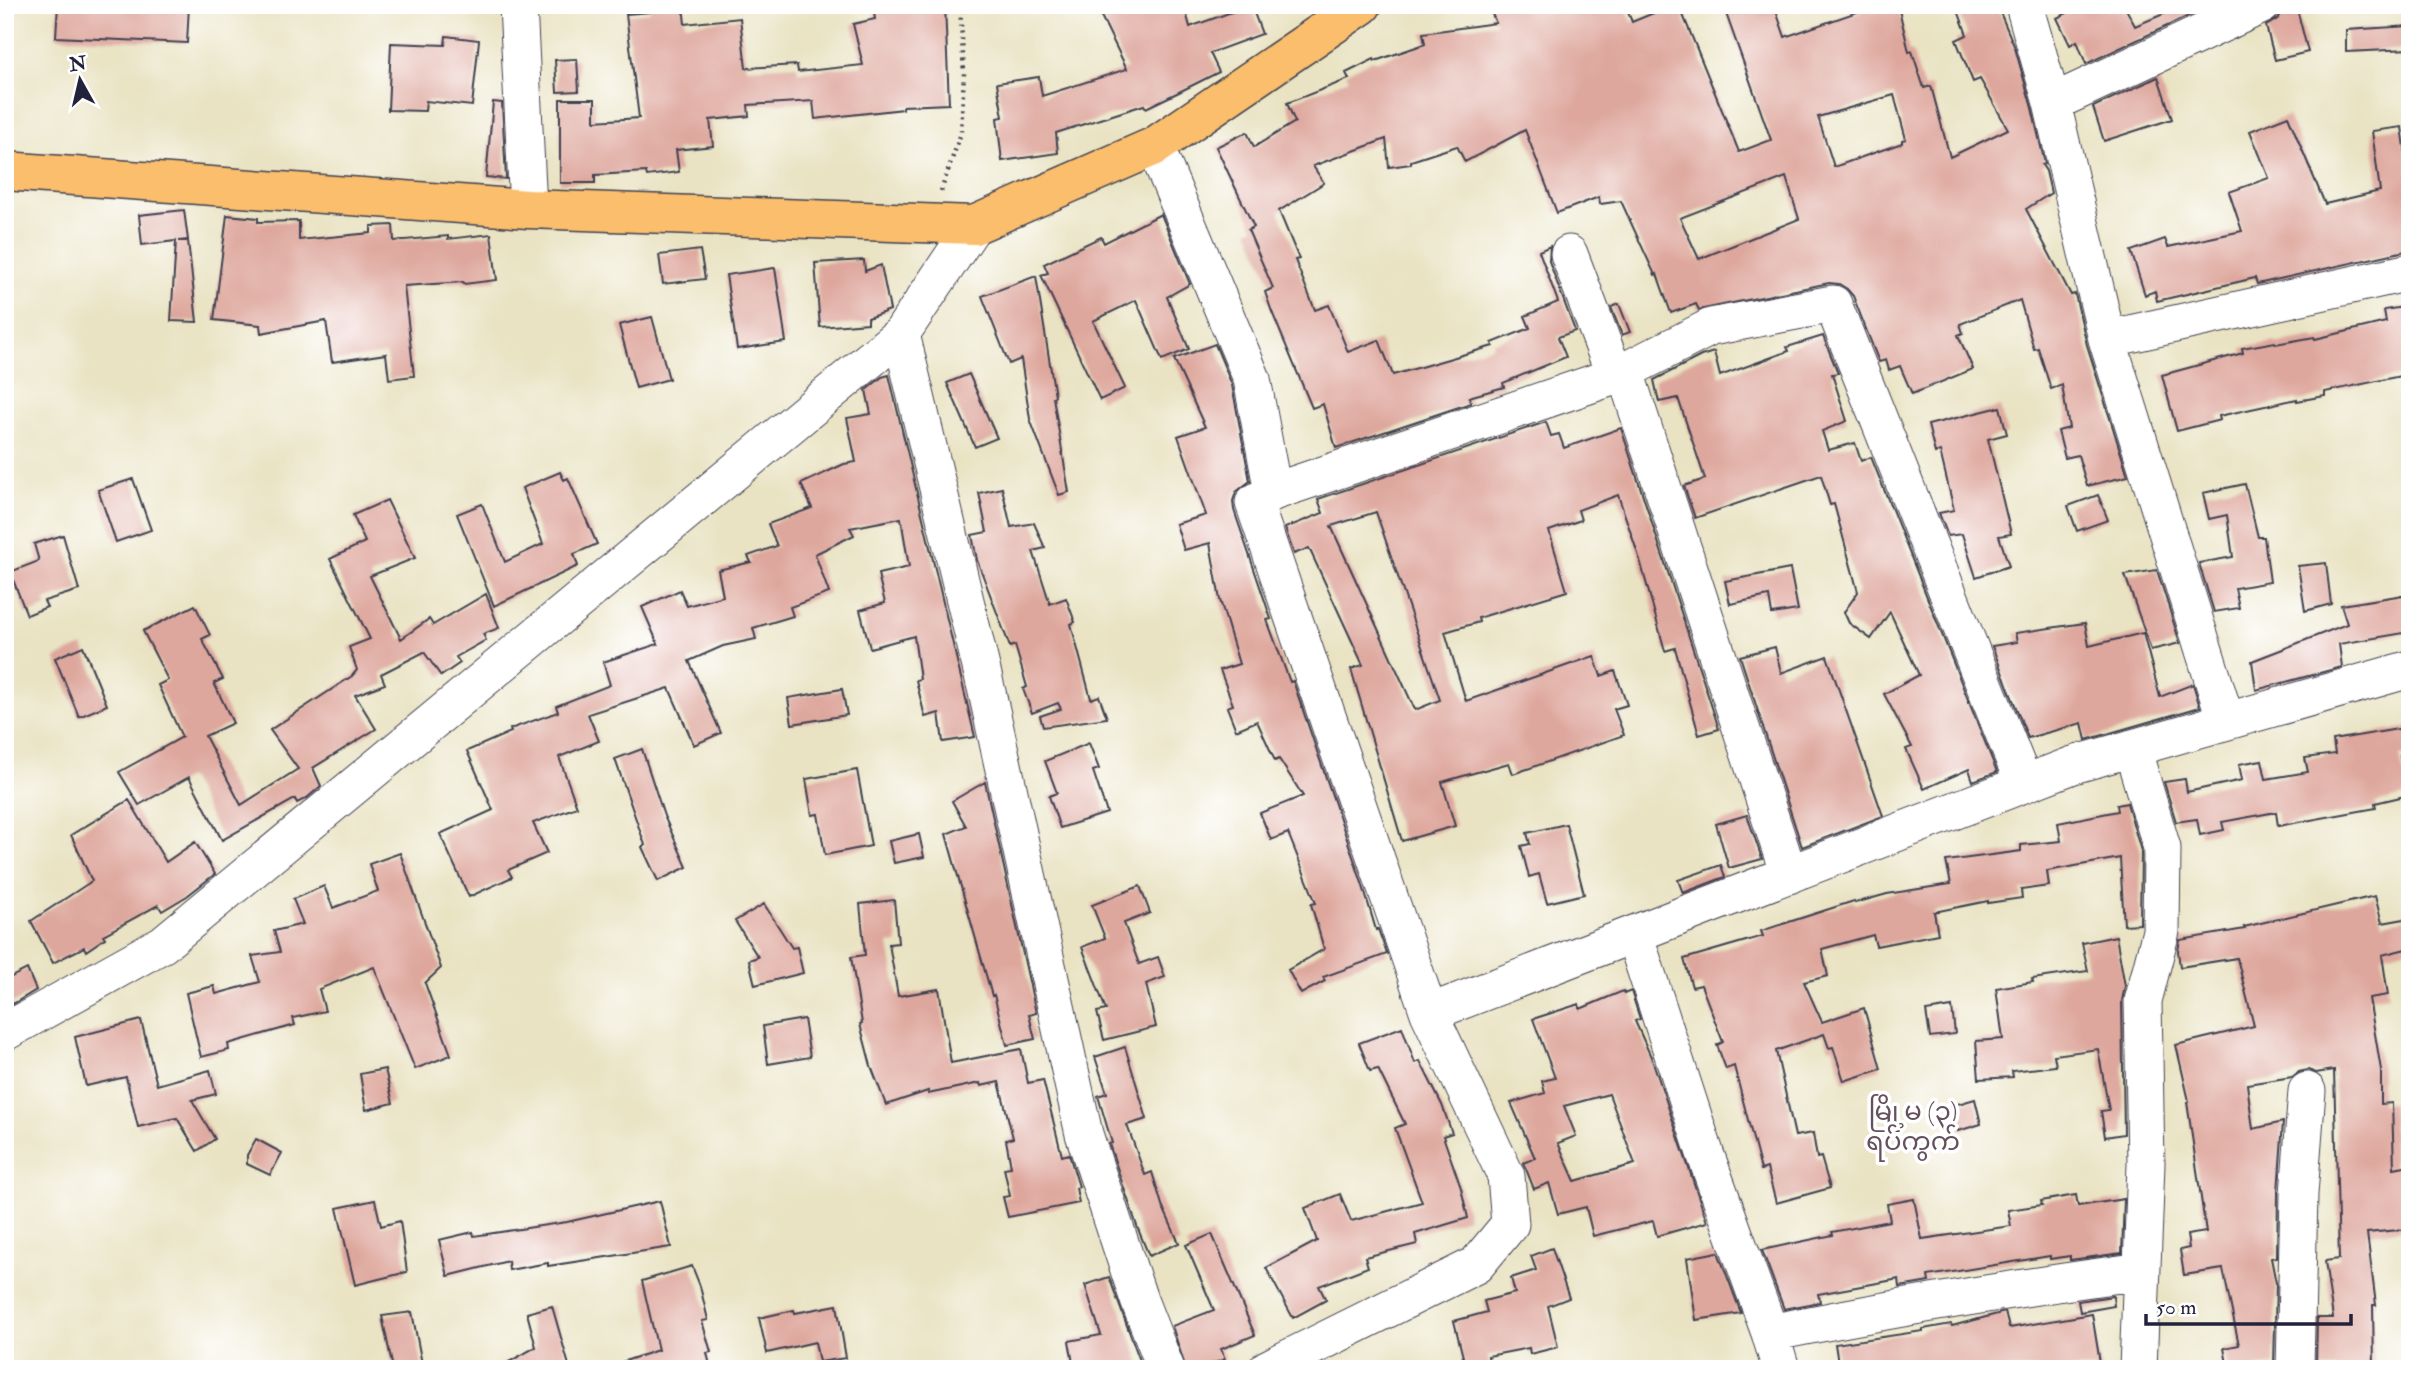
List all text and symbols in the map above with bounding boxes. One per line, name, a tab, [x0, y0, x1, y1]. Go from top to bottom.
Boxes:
north arrow	[46, 46, 116, 116]
text: N	[67, 51, 89, 77]
district label: မြို့မ (၃) ရပ်ကွက်	[1866, 1094, 1960, 1162]
scale bar	[2146, 1283, 2350, 1327]
text: 50 m	[2156, 1294, 2197, 1321]

